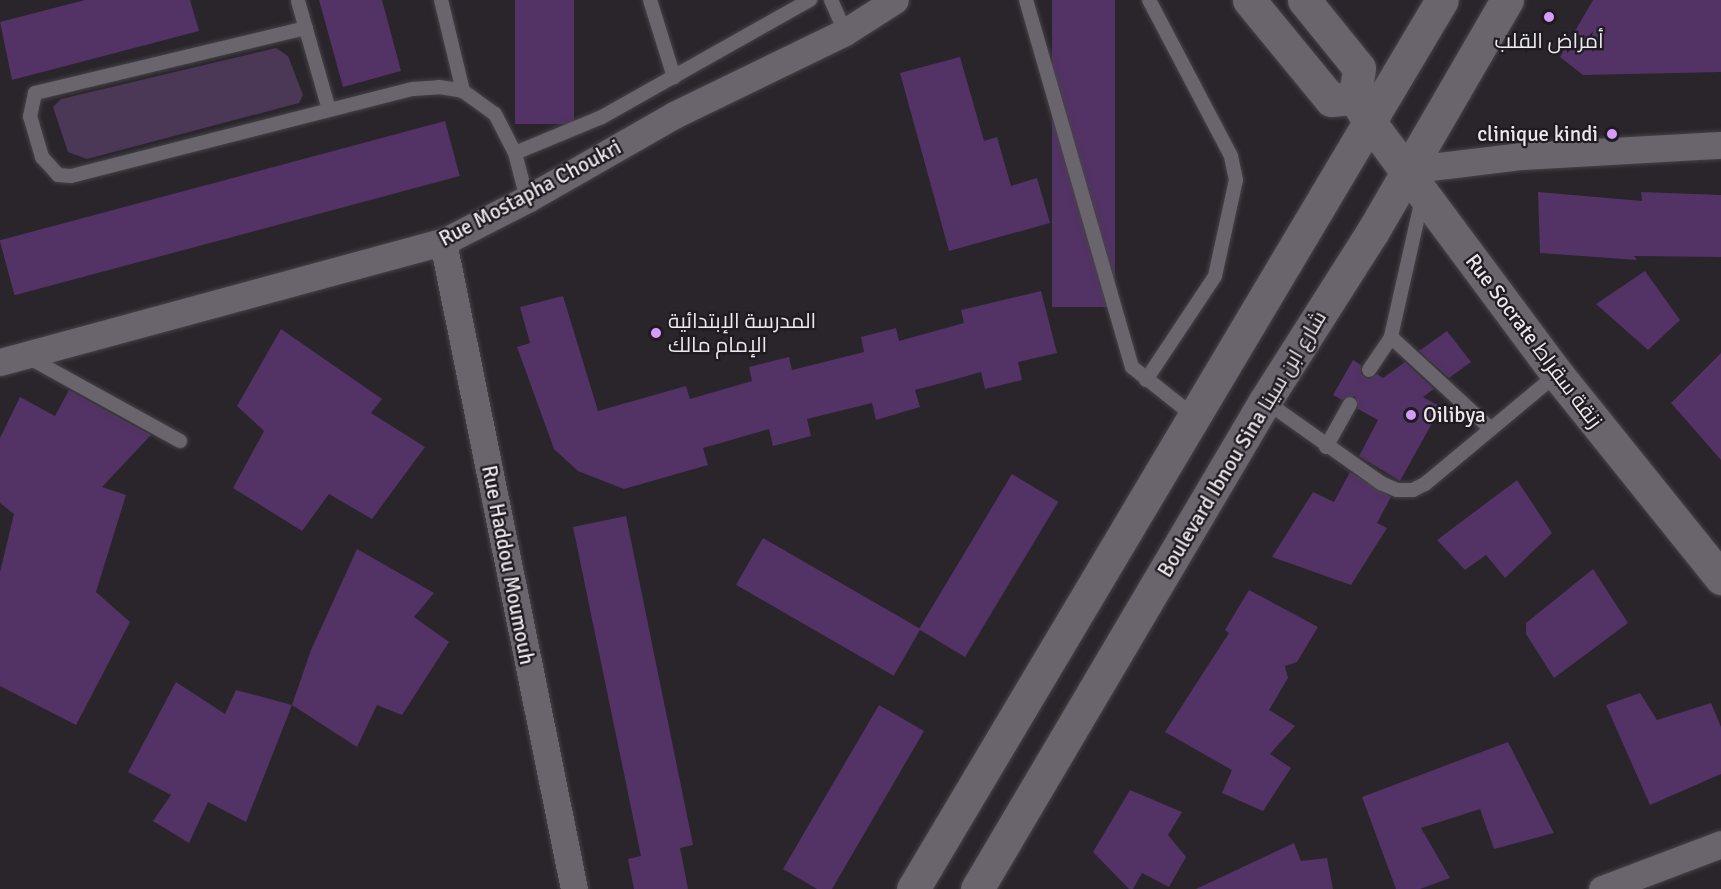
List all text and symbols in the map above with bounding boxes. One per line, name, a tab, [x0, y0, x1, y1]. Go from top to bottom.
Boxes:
marker: أمراض القلب	[1540, 8, 1558, 26]
place label: أمراض القلب	[1494, 28, 1604, 54]
place label: clinique kindi	[1477, 121, 1598, 147]
marker: clinique kindi	[1603, 125, 1621, 143]
street label: Rue Mostapha Choukri	[435, 134, 625, 252]
street label: Rue Socrate زنقة سقراط	[1460, 249, 1608, 433]
street label: Boulevard Ibnou Sina شارع ابن سينا	[1152, 306, 1332, 582]
place label: المدرسة الإبتدائية الإمام مالك	[668, 308, 816, 358]
marker: المدرسة الإبتدائية الإمام مالك	[649, 326, 663, 340]
place label: Oilibya	[1423, 402, 1486, 428]
marker: Oilibya	[1404, 408, 1418, 422]
street label: Rue Haddou Moumouh	[476, 463, 540, 667]

